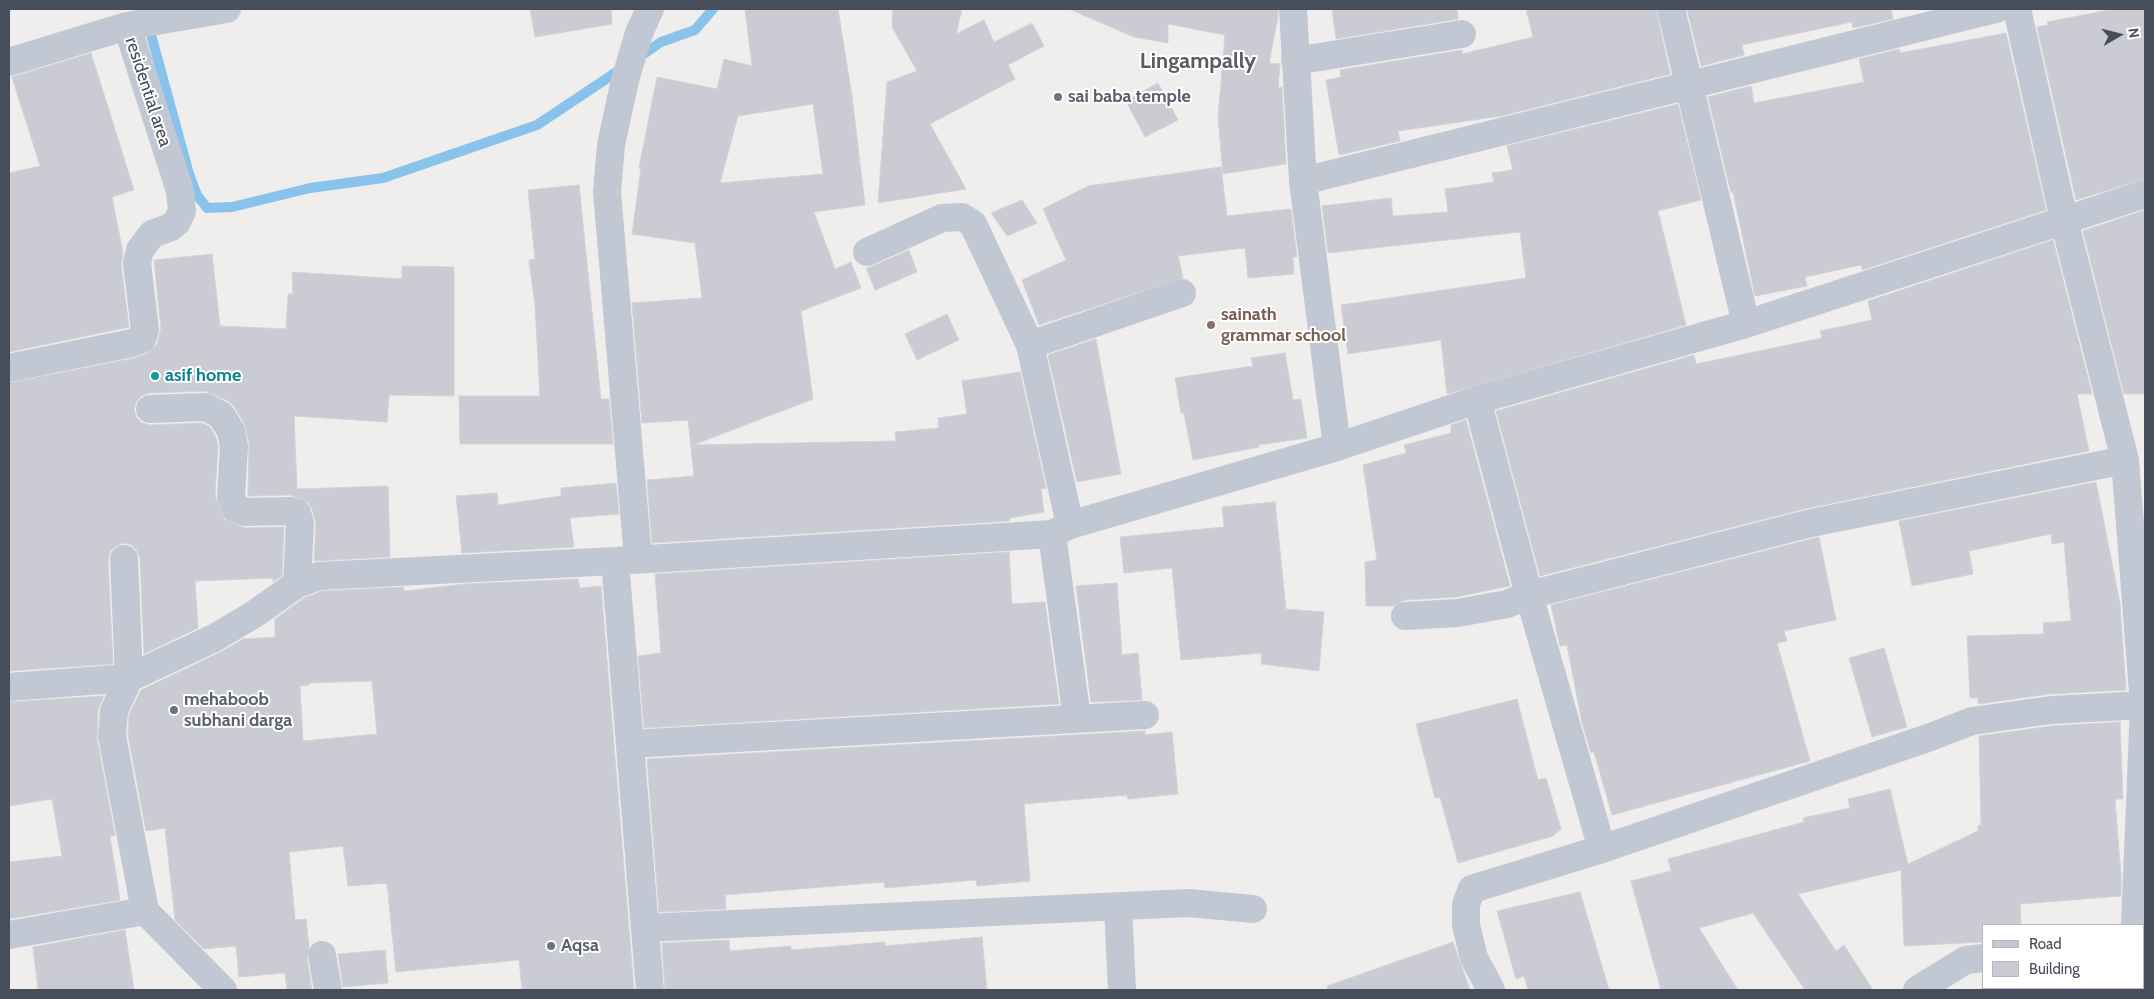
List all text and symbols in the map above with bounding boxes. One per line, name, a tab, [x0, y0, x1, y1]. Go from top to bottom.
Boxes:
north arrow	[2094, 10, 2144, 60]
text: N	[2124, 27, 2143, 39]
street label: residential area	[120, 35, 176, 149]
district label: Lingampally	[1140, 49, 1256, 75]
place label: sai baba temple	[1068, 86, 1191, 108]
marker: sai baba temple	[1052, 91, 1064, 103]
place label: sainath grammar school	[1221, 304, 1346, 346]
marker: sainath grammar school	[1205, 319, 1217, 331]
place label: asif home	[165, 365, 241, 387]
marker: asif home	[149, 370, 161, 382]
place label: mehaboob subhani darga	[184, 689, 292, 732]
marker: mehaboob subhani darga	[168, 704, 180, 716]
legend	[1982, 924, 2144, 989]
place label: Aqsa	[561, 935, 599, 957]
text: Road	[2029, 935, 2062, 953]
marker: Aqsa	[545, 940, 557, 952]
text: Building	[2029, 960, 2080, 978]

